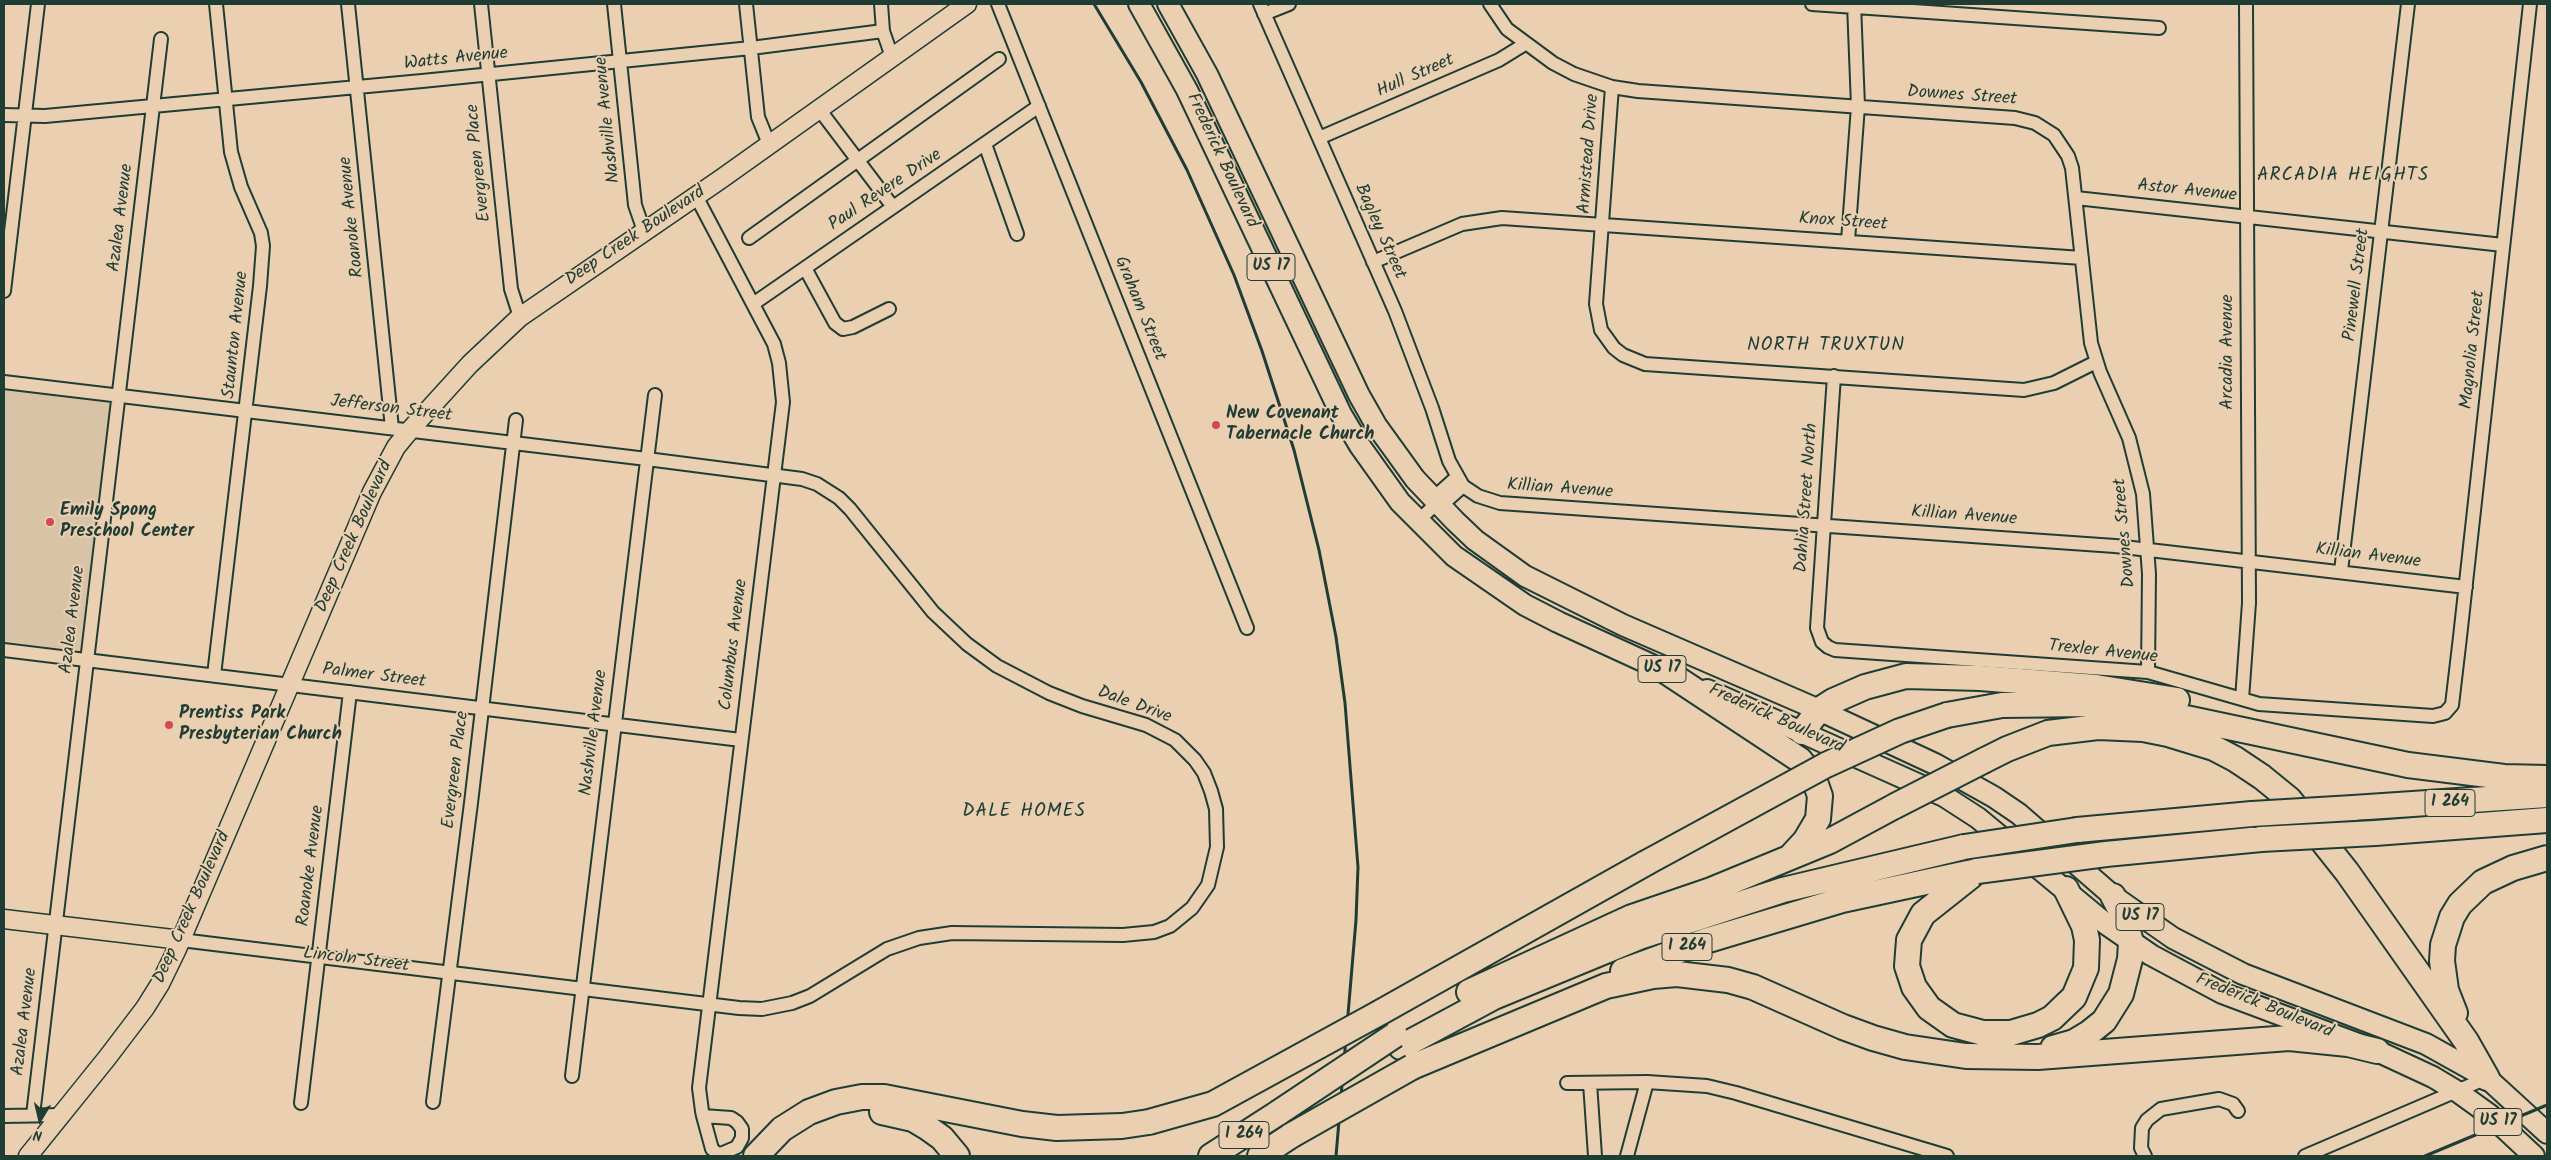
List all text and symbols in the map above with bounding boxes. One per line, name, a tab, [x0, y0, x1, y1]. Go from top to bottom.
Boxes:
street label: Watts Avenue	[403, 44, 509, 76]
street label: Hull Street	[1374, 50, 1458, 104]
street label: Nashville Avenue	[592, 56, 626, 184]
street label: Downes Street	[1906, 82, 2018, 112]
street label: Frederick Boulevard	[1180, 90, 1262, 232]
street label: Armistead Drive	[1575, 93, 1605, 215]
street label: Evergreen Place	[463, 103, 497, 223]
street label: Paul Revere Drive	[825, 145, 947, 237]
street label: Roanoke Avenue	[336, 155, 370, 279]
street label: Azalea Avenue	[105, 163, 139, 273]
district label: ARCADIA HEIGHTS	[2255, 166, 2431, 188]
street label: Astor Avenue	[2136, 176, 2238, 208]
street label: Bagley Street	[1348, 181, 1410, 283]
street label: Deep Creek Boulevard	[562, 182, 710, 292]
street label: Knox Street	[1798, 209, 1888, 237]
street label: Pinewell Street	[2340, 227, 2376, 343]
road number: US 17	[1247, 253, 1295, 280]
street label: Graham Street	[1108, 254, 1170, 364]
street label: Staunton Avenue	[220, 270, 254, 400]
street label: Magnolia Street	[2457, 290, 2491, 410]
street label: Arcadia Avenue	[2218, 294, 2240, 410]
district label: NORTH TRUXTUN	[1745, 336, 1907, 358]
street label: Jefferson Street	[329, 392, 453, 428]
place label: New Covenant Tabernacle Church	[1226, 404, 1374, 446]
marker: New Covenant Tabernacle Church	[1210, 419, 1222, 431]
street label: Dahlia Street North	[1792, 423, 1824, 573]
street label: Deep Creek Boulevard	[312, 458, 398, 616]
street label: Killian Avenue	[1506, 476, 1614, 504]
street label: Downes Street	[2110, 477, 2142, 589]
place label: Emily Spong Preschool Center	[60, 501, 194, 544]
street label: Killian Avenue	[1910, 503, 2018, 531]
marker: Emily Spong Preschool Center	[44, 516, 56, 528]
street label: Killian Avenue	[2314, 540, 2422, 574]
street label: Azalea Avenue	[57, 565, 91, 675]
street label: Columbus Avenue	[716, 578, 754, 712]
street label: Trexler Avenue	[2047, 637, 2159, 669]
road number: US 17	[1638, 656, 1686, 682]
street label: Palmer Street	[321, 660, 427, 694]
street label: Nashville Avenue	[577, 669, 613, 797]
street label: Frederick Boulevard	[1705, 680, 1847, 760]
street label: Dale Drive	[1094, 683, 1174, 729]
place label: Prentiss Park Presbyterian Church	[179, 704, 342, 746]
street label: Evergreen Place	[439, 710, 475, 830]
marker: Prentiss Park Presbyterian Church	[163, 719, 175, 731]
road number: I 264	[2425, 790, 2475, 816]
district label: DALE HOMES	[961, 802, 1087, 824]
street label: Roanoke Avenue	[294, 804, 330, 928]
street label: Deep Creek Boulevard	[150, 829, 236, 987]
road number: US 17	[2116, 904, 2164, 930]
road number: I 264	[1662, 934, 1712, 960]
street label: Lincoln Street	[302, 944, 410, 978]
street label: Azalea Avenue	[9, 967, 43, 1077]
street label: Frederick Boulevard	[2192, 970, 2336, 1044]
north arrow	[15, 1095, 65, 1145]
road number: US 17	[2474, 1108, 2522, 1136]
road number: I 264	[1219, 1122, 1269, 1148]
text: N	[32, 1123, 44, 1146]

